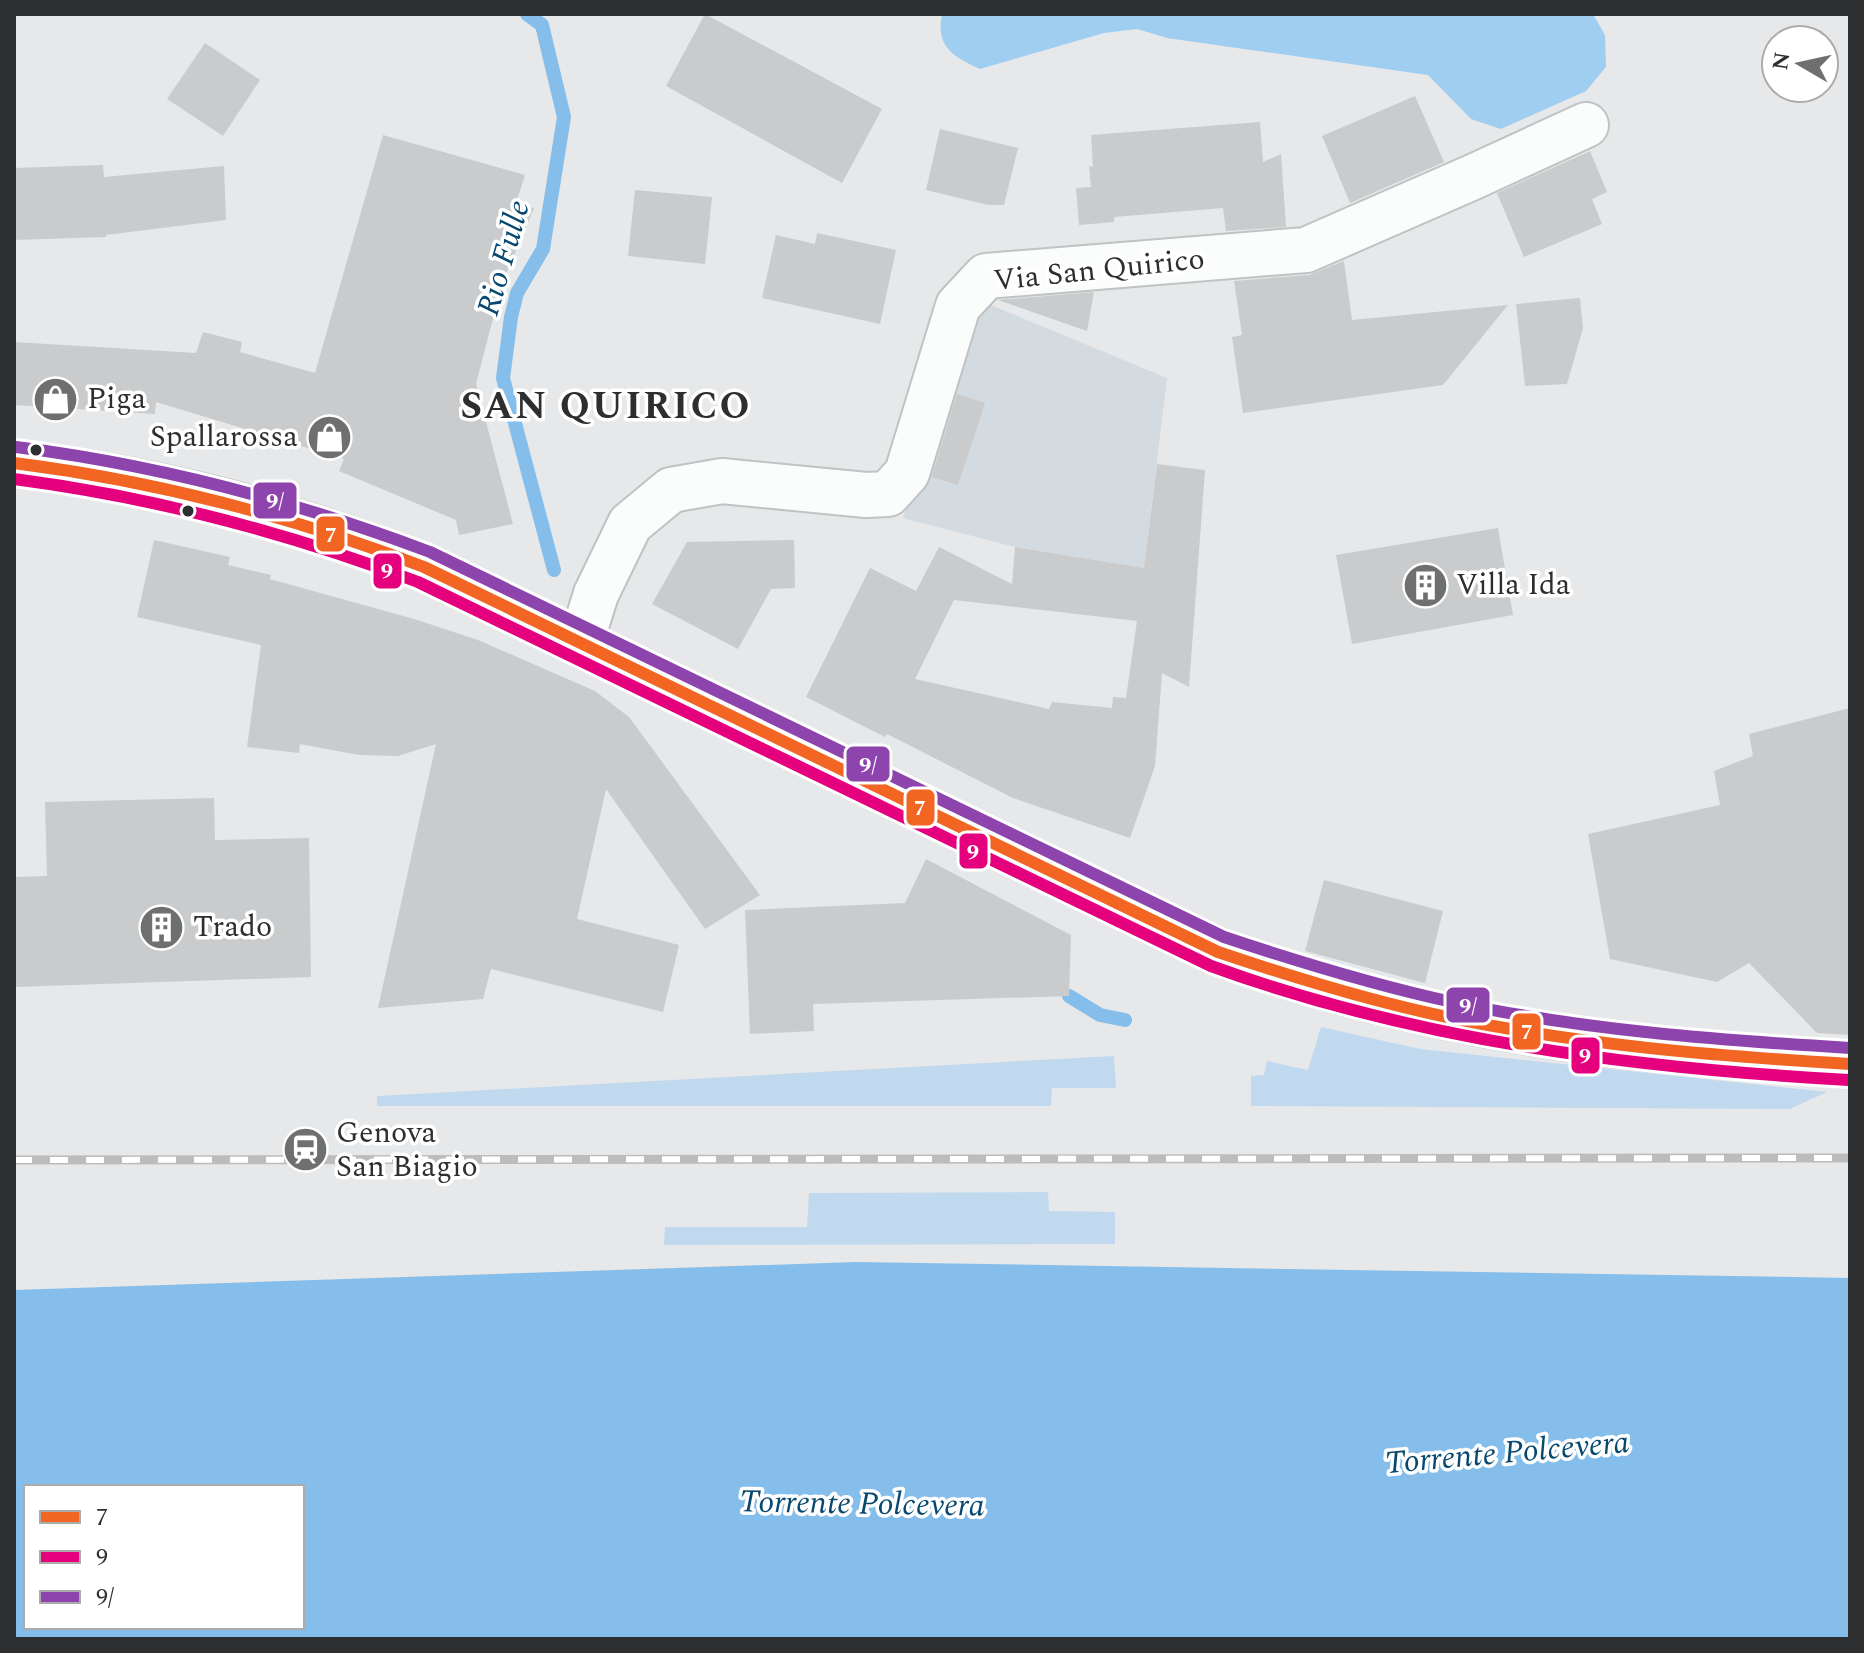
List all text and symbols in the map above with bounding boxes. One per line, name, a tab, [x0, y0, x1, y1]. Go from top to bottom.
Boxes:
north arrow	[1760, 24, 1840, 104]
text: N	[1764, 50, 1799, 73]
water label: Rio Fulle	[464, 194, 544, 322]
street label: Via San Quirico	[991, 236, 1207, 304]
shop icon: Piga	[32, 375, 80, 423]
place label: Piga	[87, 376, 147, 422]
district label: SAN QUIRICO	[461, 378, 751, 436]
shop icon: Spallarossa	[305, 413, 353, 461]
place label: Spallarossa	[150, 414, 298, 460]
unlabelled marker	[28, 442, 44, 458]
line badge: 9/	[252, 481, 298, 520]
text: 9/	[266, 485, 284, 518]
unlabelled marker	[180, 503, 196, 519]
line badge: 7	[315, 515, 346, 553]
text: 7	[325, 519, 337, 552]
line badge: 9	[372, 552, 403, 590]
text: 9	[381, 555, 393, 588]
building icon: Villa Ida	[1401, 561, 1449, 609]
place label: Villa Ida	[1456, 562, 1571, 608]
line badge: 9/	[845, 745, 891, 783]
text: 9/	[859, 749, 877, 782]
line badge: 7	[905, 788, 936, 827]
text: 7	[914, 792, 926, 825]
line badge: 9	[958, 832, 989, 870]
text: 9	[967, 836, 979, 869]
building icon: Trado	[138, 903, 186, 951]
place label: Trado	[193, 904, 272, 950]
line badge: 9/	[1445, 986, 1491, 1024]
text: 9/	[1459, 990, 1477, 1023]
line badge: 7	[1511, 1012, 1542, 1051]
text: 7	[1521, 1016, 1533, 1049]
line badge: 9	[1570, 1036, 1601, 1075]
text: 9	[1579, 1040, 1591, 1073]
place label: Genova San Biagio	[336, 1110, 478, 1190]
station icon: Genova San Biagio	[281, 1126, 329, 1174]
water label: Torrente Polcevera	[1383, 1418, 1631, 1488]
water label: Torrente Polcevera	[739, 1477, 985, 1531]
legend	[24, 1485, 304, 1629]
text: 7	[96, 1500, 108, 1536]
text: 9	[96, 1540, 108, 1576]
text: 9/	[96, 1580, 114, 1616]

